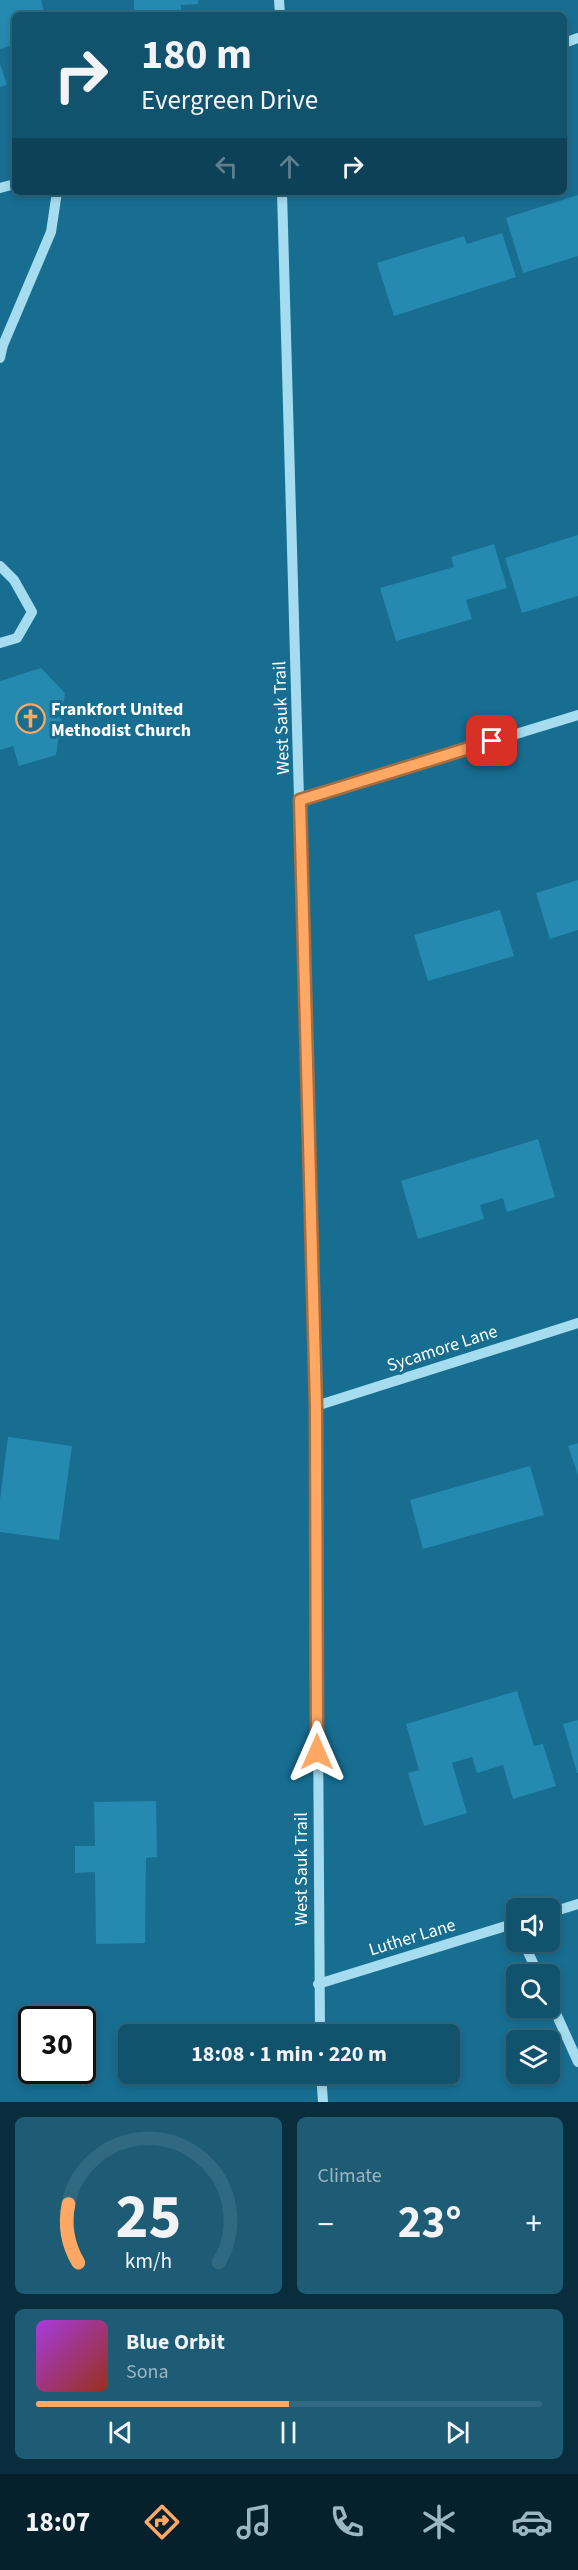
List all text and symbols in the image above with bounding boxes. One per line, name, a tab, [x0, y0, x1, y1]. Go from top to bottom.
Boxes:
text: 180 m	[141, 25, 252, 85]
icon: right	[42, 36, 120, 114]
text: Evergreen Drive	[141, 81, 318, 120]
icon: left	[210, 150, 243, 183]
icon: ahead	[273, 150, 306, 183]
icon: right	[336, 150, 369, 183]
street label: West Sauk Trail	[267, 661, 296, 775]
place label: Frankfort United Methodist Church	[51, 697, 191, 743]
church icon: Frankfort United Methodist Church	[14, 703, 46, 735]
pin	[466, 715, 517, 766]
icon: arrive	[475, 724, 508, 757]
street label: Sycamore Lane	[384, 1319, 501, 1378]
position arrow	[285, 1720, 349, 1784]
street label: West Sauk Trail	[289, 1812, 314, 1926]
map controls	[506, 1898, 560, 2084]
button: sound	[506, 1898, 560, 1952]
street label: Luther Lane	[366, 1912, 459, 1963]
button: search	[506, 1964, 560, 2018]
speed limit sign: 30	[18, 2006, 96, 2084]
button: layers	[506, 2030, 560, 2084]
text: 18:08 · 1 min · 220 m	[191, 2038, 387, 2070]
text: Climate	[318, 2162, 382, 2190]
text: 25	[115, 2173, 181, 2262]
text: 23°	[398, 2191, 462, 2255]
text: −	[318, 2201, 334, 2248]
text: +	[526, 2201, 542, 2248]
text: km/h	[124, 2246, 172, 2277]
text: Blue Orbit	[126, 2326, 225, 2358]
text: Sona	[126, 2358, 169, 2386]
icon: previous	[104, 2416, 137, 2449]
icon: pause	[272, 2416, 305, 2449]
icon: next	[441, 2416, 474, 2449]
icon: directions	[141, 2501, 183, 2543]
icon: music	[233, 2501, 275, 2543]
icon: phone	[326, 2501, 368, 2543]
icon: climate	[418, 2501, 460, 2543]
icon: car	[511, 2501, 553, 2543]
text: 18:07	[25, 2503, 90, 2542]

